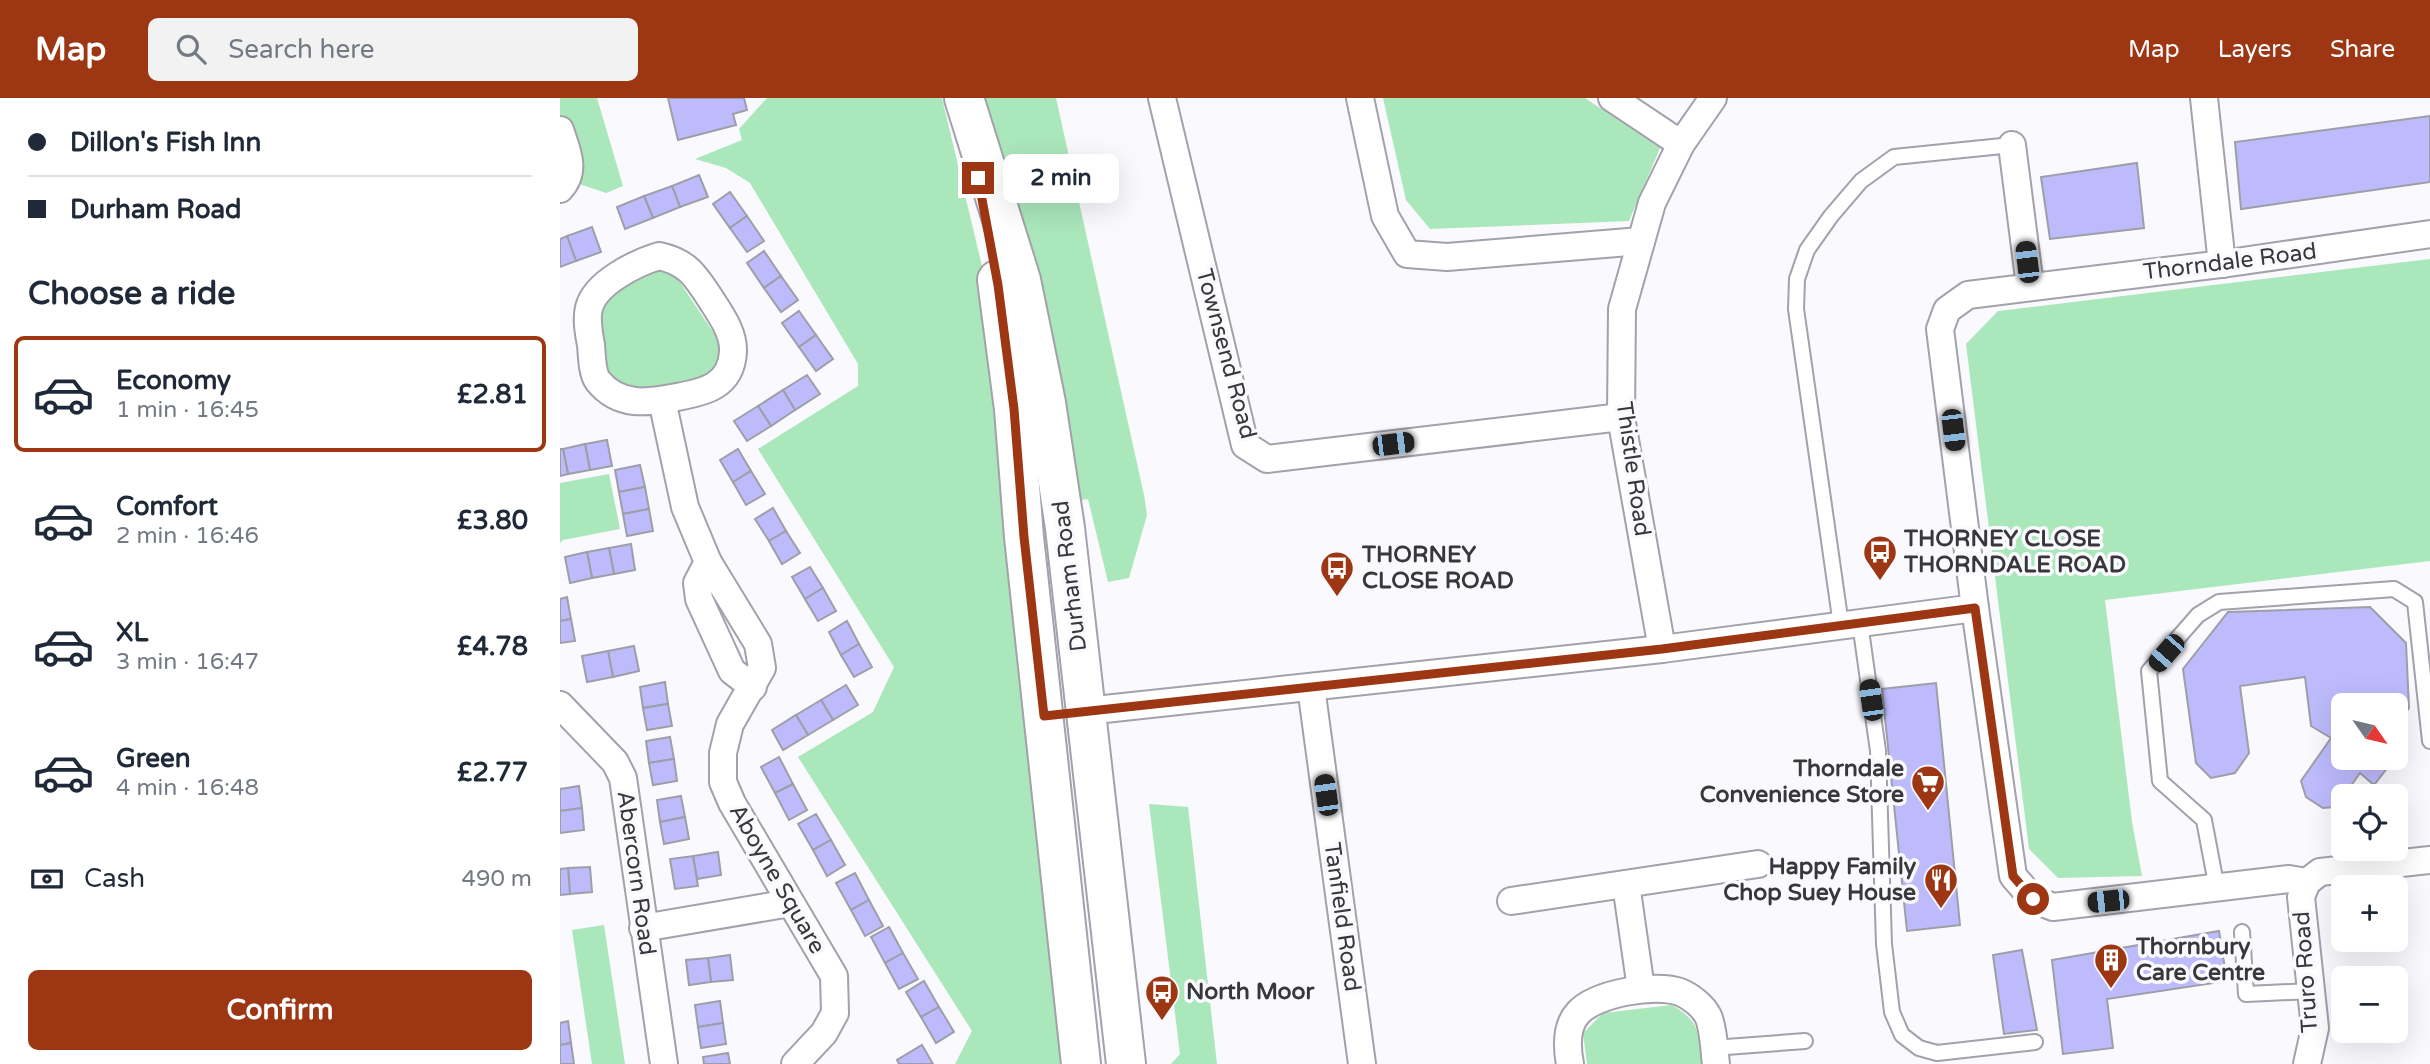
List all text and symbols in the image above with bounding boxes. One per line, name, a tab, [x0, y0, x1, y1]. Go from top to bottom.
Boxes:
search box	[148, 18, 638, 81]
text: Map	[35, 30, 106, 69]
icon: search	[172, 30, 210, 68]
text: Search here	[228, 34, 374, 65]
text: Map	[2128, 35, 2180, 64]
text: Layers	[2218, 35, 2292, 64]
text: Share	[2330, 35, 2395, 64]
text: Dillon's Fish Inn	[70, 127, 261, 158]
callout: 2 min	[1002, 154, 1118, 202]
route end	[962, 162, 994, 194]
text: 2 min	[1030, 164, 1092, 192]
text: Durham Road	[70, 194, 242, 225]
street label: Thorndale Road	[2142, 237, 2318, 287]
car	[2015, 240, 2040, 284]
street label: Townsend Road	[1190, 266, 1262, 442]
text: Choose a ride	[28, 275, 235, 313]
icon: car	[32, 363, 95, 426]
text: Economy	[116, 365, 231, 396]
text: £2.81	[457, 379, 528, 410]
text: 1 min · 16:45	[116, 396, 259, 424]
street label: Thistle Road	[1610, 400, 1656, 538]
car	[1941, 408, 1966, 452]
car	[1371, 431, 1416, 457]
icon: car	[32, 489, 95, 552]
text: Comfort	[116, 491, 218, 522]
street label: Durham Road	[1047, 499, 1093, 653]
text: £3.80	[457, 505, 528, 536]
text: 2 min · 16:46	[116, 522, 259, 550]
place label: THORNEY CLOSE THORNDALE ROAD	[1903, 525, 2126, 579]
bus stop icon: THORNEY CLOSE THORNDALE ROAD	[1861, 533, 1899, 582]
place label: THORNEY CLOSE ROAD	[1361, 541, 1514, 595]
bus stop icon: THORNEY CLOSE ROAD	[1318, 549, 1356, 598]
icon: car	[32, 615, 95, 678]
text: XL	[116, 617, 148, 648]
car	[2145, 630, 2188, 676]
text: £4.78	[457, 631, 528, 662]
text: 3 min · 16:47	[116, 648, 259, 676]
car	[1858, 678, 1885, 722]
north arrow	[2331, 693, 2408, 770]
map controls	[2331, 693, 2408, 1043]
icon: car	[32, 741, 95, 804]
text: Green	[116, 743, 191, 774]
place label: Thorndale Convenience Store	[1700, 755, 1904, 809]
text: £2.77	[457, 757, 528, 788]
supermarket icon: Thorndale Convenience Store	[1909, 763, 1947, 812]
car	[1313, 773, 1340, 817]
text: 4 min · 16:48	[116, 774, 259, 802]
button: locate	[2331, 784, 2408, 861]
street label: Abercorn Road	[611, 789, 661, 957]
street label: Aboyne Square	[723, 799, 831, 959]
street label: Tanfield Road	[1318, 841, 1366, 993]
place label: Happy Family Chop Suey House	[1723, 853, 1917, 907]
icon: cash	[28, 860, 66, 898]
restaurant icon: Happy Family Chop Suey House	[1922, 861, 1960, 910]
text: Cash	[84, 863, 145, 894]
text: 490 m	[462, 865, 532, 893]
button: +	[2331, 875, 2408, 952]
route start	[2017, 883, 2049, 915]
car	[2087, 888, 2130, 914]
street label: Truro Road	[2288, 910, 2324, 1034]
place label: Thornbury Care Centre	[2135, 933, 2265, 987]
building icon: Thornbury Care Centre	[2092, 941, 2130, 990]
button: −	[2331, 966, 2408, 1043]
button: Confirm	[28, 970, 532, 1050]
bus stop icon: North Moor	[1143, 973, 1181, 1022]
place label: North Moor	[1186, 978, 1316, 1006]

